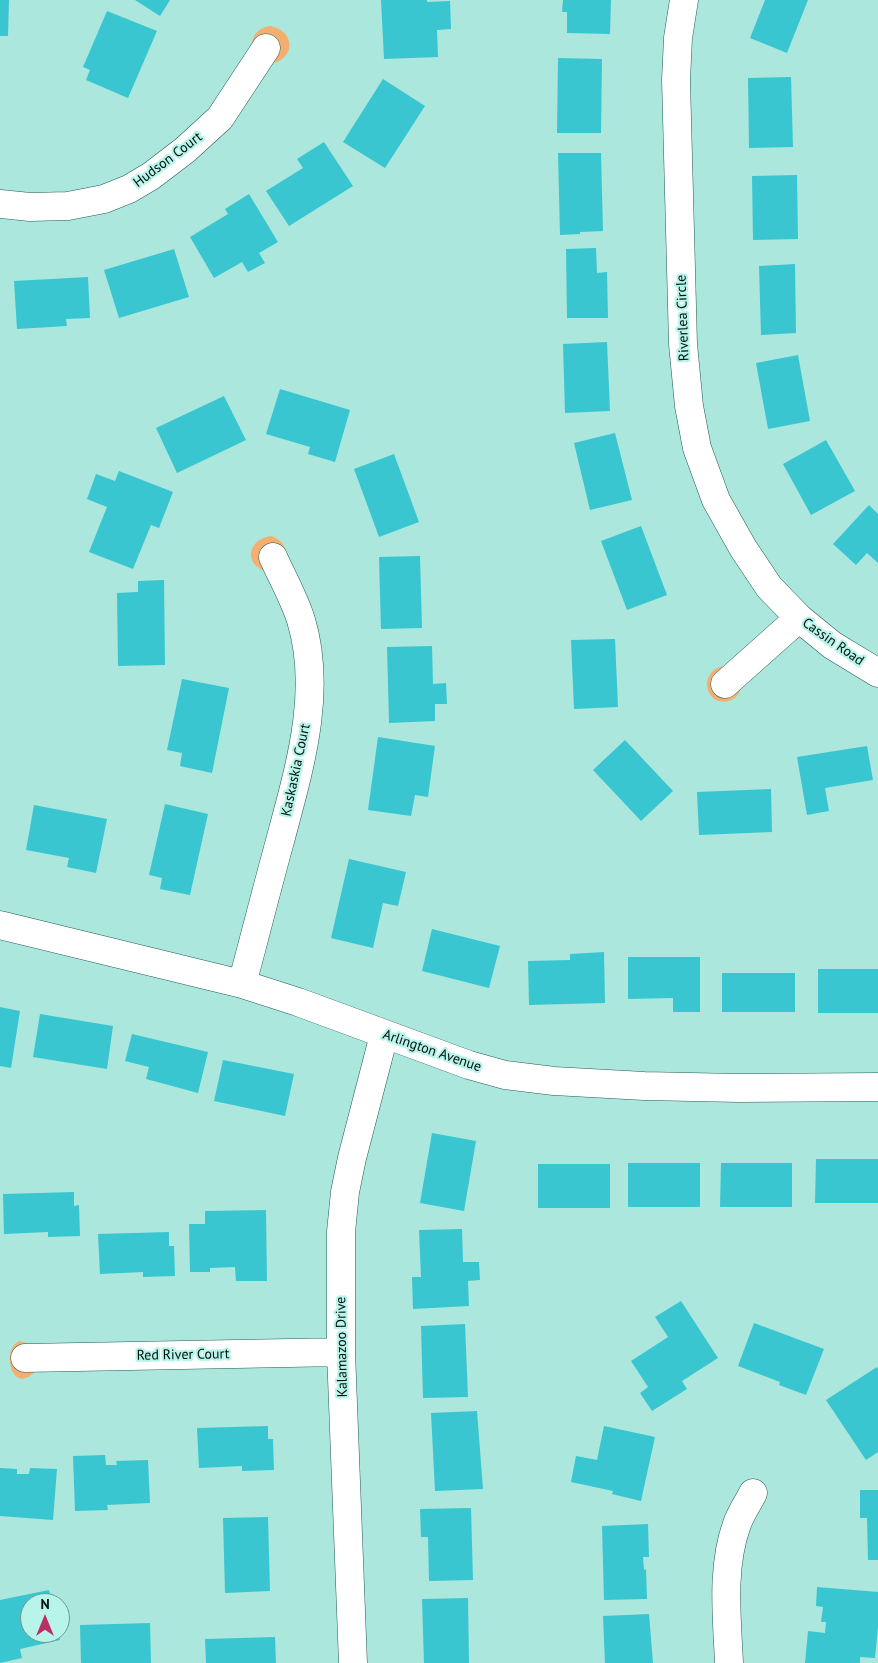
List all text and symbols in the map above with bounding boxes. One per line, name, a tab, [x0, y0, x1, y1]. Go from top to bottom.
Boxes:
street label: Hudson Court	[130, 129, 206, 191]
street label: Riverlea Circle	[673, 275, 693, 361]
street label: Cassin Road	[799, 615, 867, 669]
street label: Kaskaskia Court	[278, 722, 314, 818]
street label: Arlington Avenue	[380, 1026, 484, 1076]
street label: Kalamazoo Drive	[333, 1297, 351, 1397]
street label: Red River Court	[136, 1346, 230, 1364]
north arrow	[20, 1593, 70, 1643]
text: N	[40, 1595, 50, 1613]

